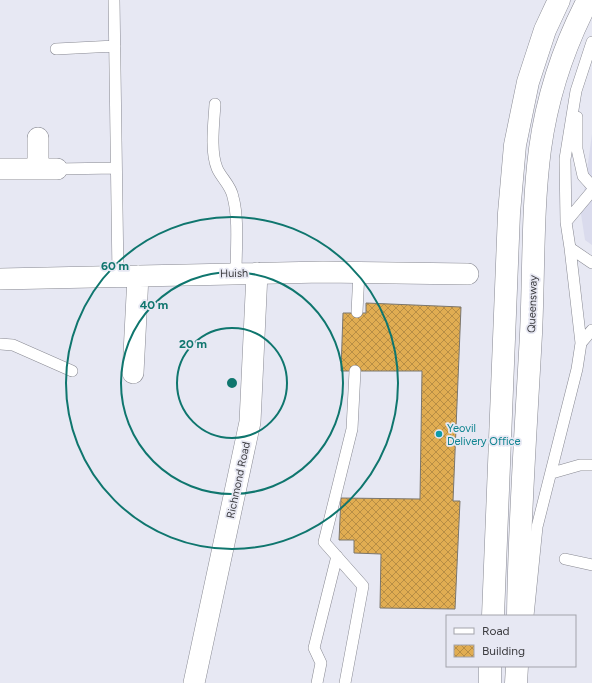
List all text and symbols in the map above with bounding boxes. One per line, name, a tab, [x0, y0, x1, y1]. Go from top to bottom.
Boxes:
text: 60 m	[101, 259, 129, 273]
street label: Huish	[220, 267, 248, 280]
street label: Queensway	[525, 275, 540, 333]
text: 40 m	[140, 298, 168, 312]
text: 20 m	[179, 337, 207, 351]
centre of rings	[225, 376, 239, 390]
place label: Yeovil Delivery Office	[447, 422, 521, 448]
marker: Yeovil Delivery Office	[434, 429, 444, 439]
street label: Richmond Road	[224, 441, 253, 520]
legend	[446, 615, 576, 667]
text: Road	[482, 624, 510, 638]
text: Building	[482, 644, 525, 658]

